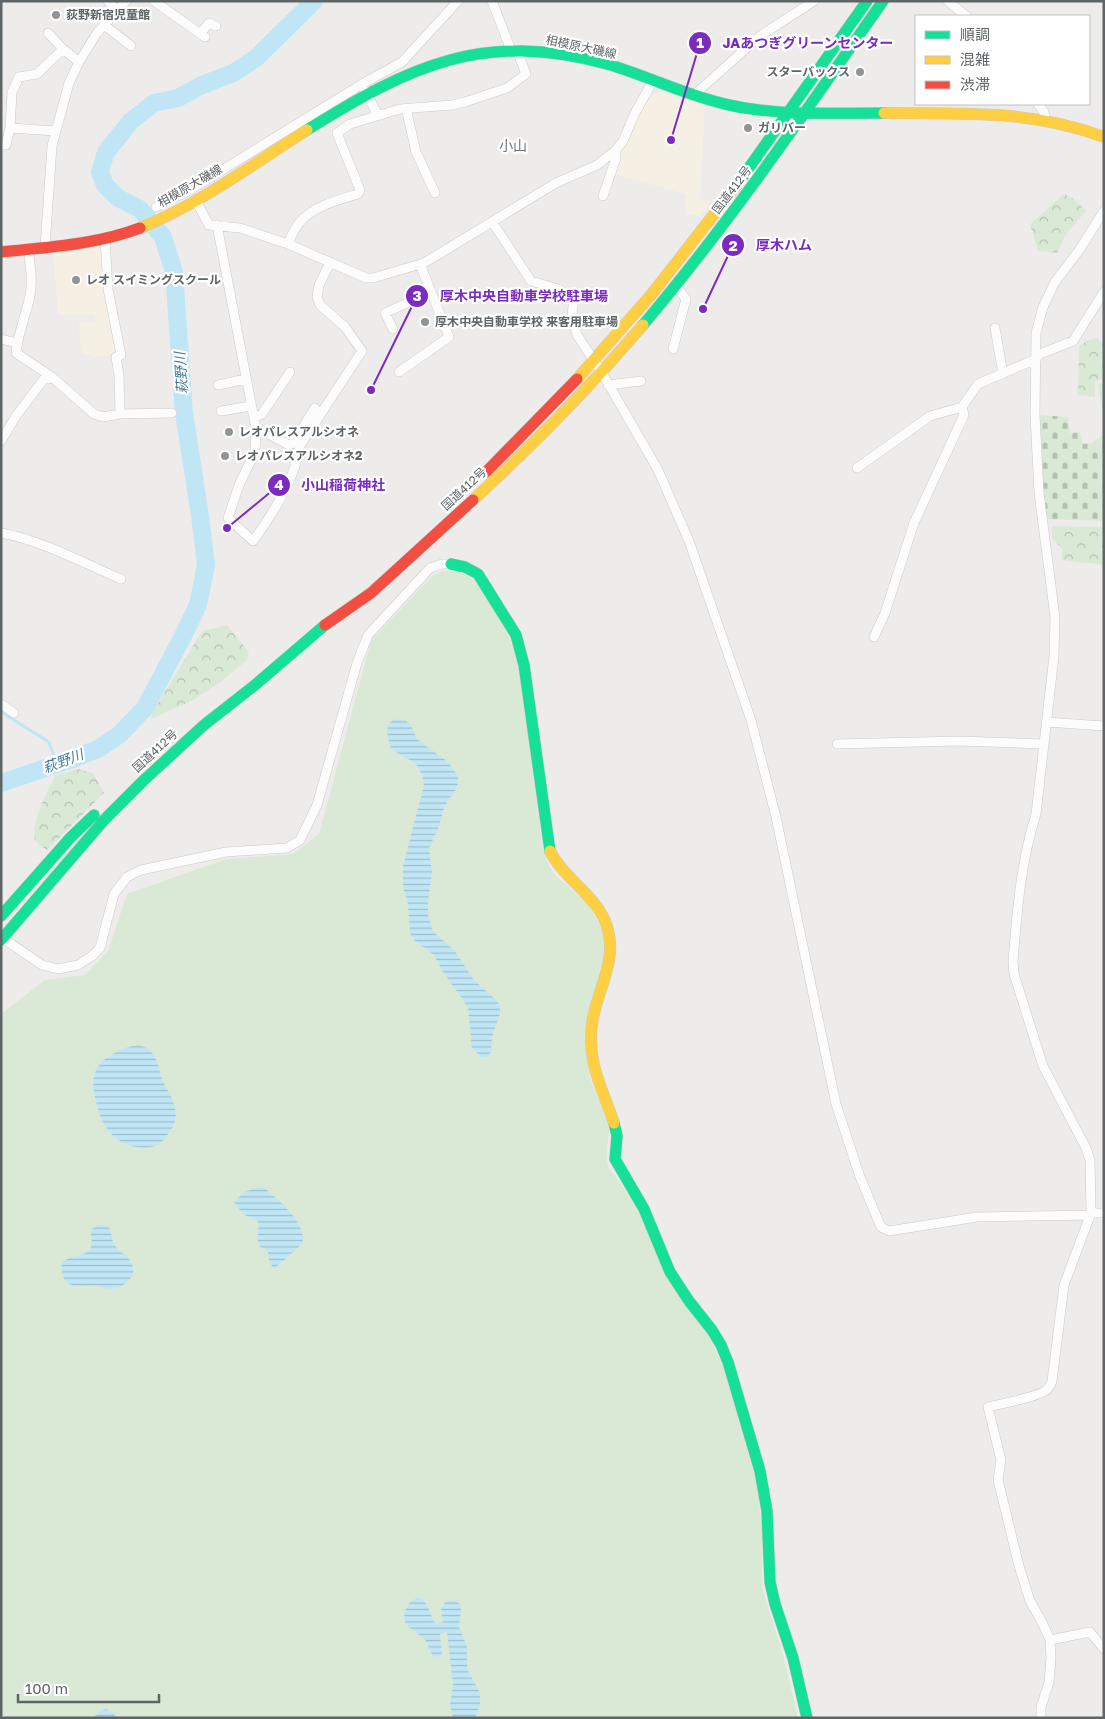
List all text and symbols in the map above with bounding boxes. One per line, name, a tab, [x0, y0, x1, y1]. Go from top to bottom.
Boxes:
place label: 荻野新宿児童館	[66, 7, 150, 22]
marker: 荻野新宿児童館	[50, 9, 62, 21]
legend	[915, 15, 1090, 105]
text: 順調	[960, 25, 990, 43]
callout: JAあつぎグリーンセンター	[687, 29, 904, 58]
street label: 相模原大磯線	[544, 32, 618, 61]
text: 1	[696, 33, 704, 51]
text: JAあつぎグリーンセンター	[723, 34, 893, 51]
text: 混雑	[960, 50, 990, 68]
place label: スターバックス	[766, 64, 850, 79]
marker: スターバックス	[854, 66, 866, 78]
text: 渋滞	[960, 75, 990, 93]
place label: ガリバー	[758, 120, 806, 135]
marker: ガリバー	[742, 122, 754, 134]
district label: 小山	[499, 137, 527, 154]
street label: 相模原大磯線	[155, 161, 225, 210]
street label: 国道412号	[709, 163, 754, 217]
callout: 厚木ハム	[721, 231, 822, 260]
text: 2	[728, 236, 738, 254]
text: 厚木ハム	[756, 236, 812, 253]
place label: レオ スイミングスクール	[86, 272, 221, 287]
marker: レオ スイミングスクール	[70, 274, 82, 286]
callout: 厚木中央自動車学校駐車場	[405, 281, 618, 310]
text: 3	[412, 286, 422, 304]
text: 厚木中央自動車学校駐車場	[440, 287, 608, 304]
place label: 厚木中央自動車学校 来客用駐車場	[435, 314, 618, 329]
marker: 厚木中央自動車学校 来客用駐車場	[419, 316, 431, 328]
water label: 萩野川	[170, 349, 190, 395]
place label: レオパレスアルシオネ	[239, 424, 359, 439]
marker: レオパレスアルシオネ	[223, 426, 235, 438]
place label: レオパレスアルシオネ2	[235, 448, 362, 463]
marker: レオパレスアルシオネ2	[219, 450, 231, 462]
street label: 国道412号	[438, 464, 489, 513]
callout: 小山稲荷神社	[266, 470, 395, 499]
text: 4	[274, 475, 284, 493]
text: 小山稲荷神社	[301, 476, 385, 493]
street label: 国道412号	[129, 726, 180, 775]
water label: 萩野川	[40, 744, 87, 776]
scale bar	[18, 1672, 159, 1704]
text: 100 m	[25, 1679, 68, 1697]

